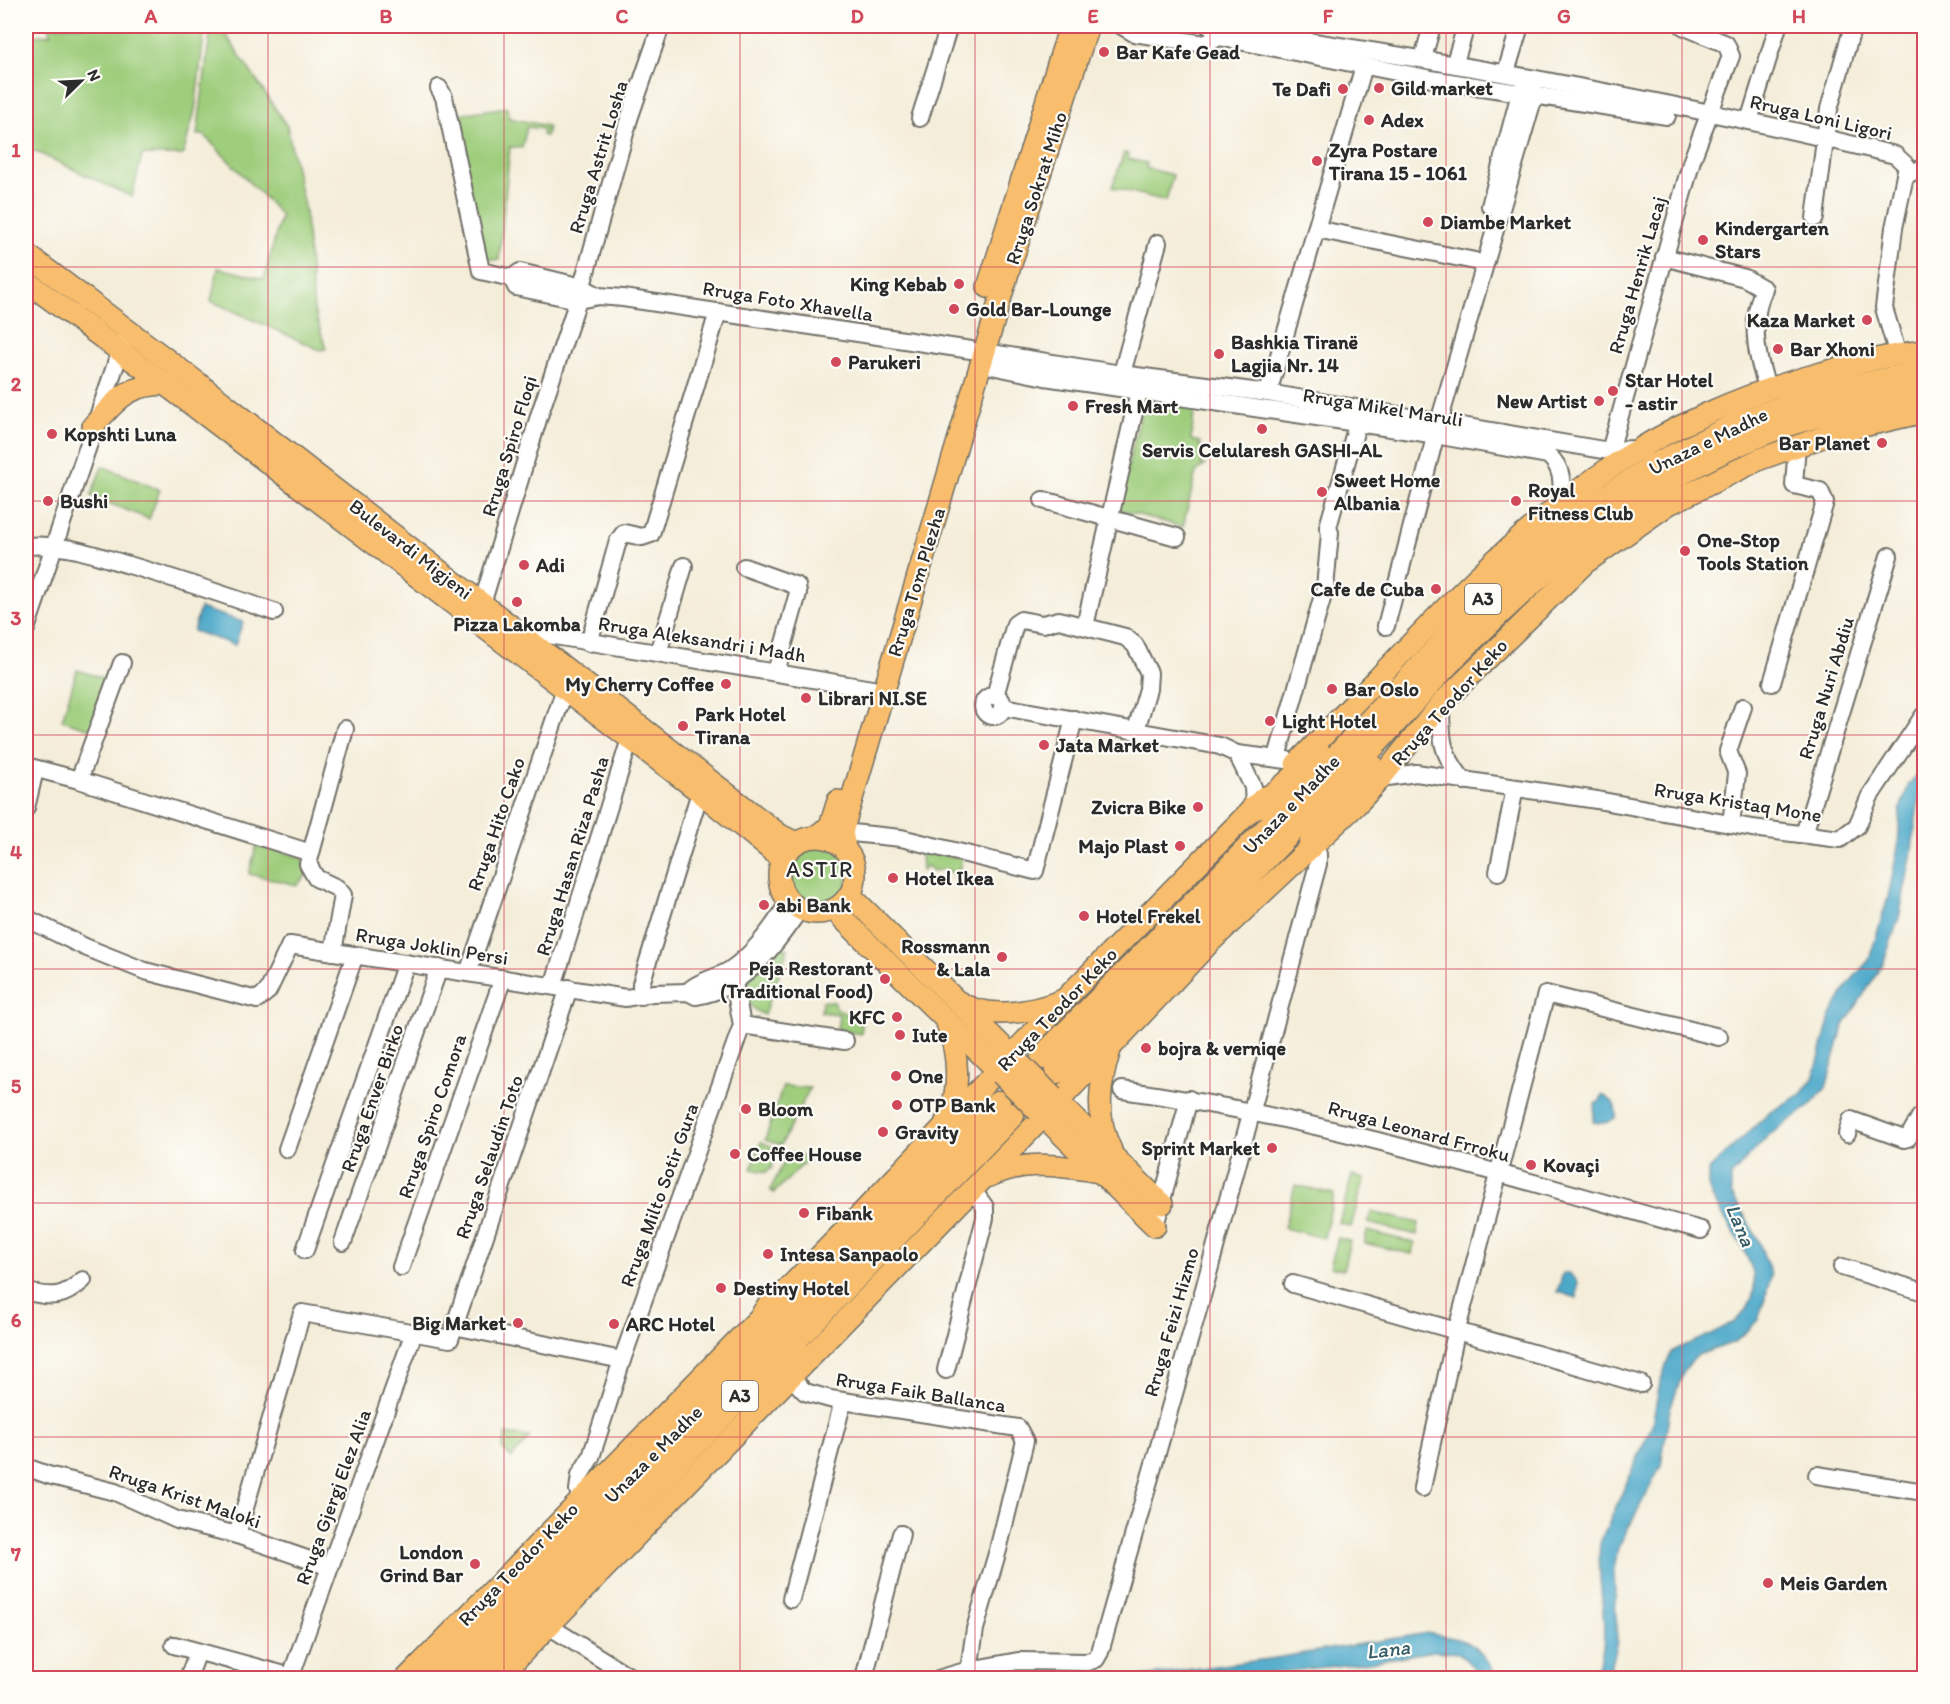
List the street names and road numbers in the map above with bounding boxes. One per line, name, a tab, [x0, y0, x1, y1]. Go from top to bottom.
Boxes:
street label: Rruga Astrit Losha	[563, 77, 633, 236]
street label: Rruga Loni Ligori	[1748, 89, 1894, 145]
street label: Rruga Sokrat Miho	[1000, 109, 1072, 267]
street label: Rruga Henrik Lacaj	[1603, 193, 1671, 357]
street label: Rruga Foto Xhavella	[701, 276, 876, 326]
street label: Rruga Spiro Floqi	[476, 372, 542, 520]
street label: Rruga Mikel Maruli	[1301, 382, 1465, 432]
street label: Unaza e Madhe	[1645, 402, 1771, 480]
street label: Bulevardi Migjeni	[345, 494, 477, 604]
street label: Rruga Tom Plezha	[882, 504, 950, 660]
road number: A3	[1465, 584, 1501, 614]
street label: Rruga Aleksandri i Madh	[596, 611, 808, 667]
street label: Rruga Nuri Abdiu	[1793, 614, 1859, 762]
street label: Rruga Teodor Keko	[1386, 633, 1512, 771]
street label: Unaza e Madhe	[1237, 749, 1345, 859]
street label: Rruga Hasan Riza Pasha	[530, 753, 614, 959]
street label: Rruga Hito Cako	[462, 754, 530, 894]
street label: Rruga Kristaq Mone	[1652, 777, 1824, 827]
street label: Rruga Joklin Persi	[354, 922, 510, 970]
street label: Rruga Teodor Keko	[992, 942, 1122, 1076]
street label: Rruga Enver Birko	[335, 1021, 409, 1175]
street label: Rruga Spiro Comora	[393, 1030, 472, 1202]
street label: Rruga Selaudin Toto	[450, 1072, 528, 1242]
street label: Rruga Leonard Frroku	[1325, 1095, 1513, 1167]
street label: Rruga Milto Sotir Gura	[615, 1100, 703, 1290]
street label: Rruga Feizi Hizmo	[1138, 1245, 1204, 1399]
street label: Rruga Faik Ballanca	[834, 1367, 1008, 1417]
road number: A3	[722, 1381, 758, 1411]
street label: Unaza e Madhe	[599, 1400, 707, 1508]
street label: Rruga Gjergj Elez Alia	[290, 1405, 376, 1588]
street label: Rruga Krist Maloki	[106, 1459, 264, 1533]
street label: Rruga Teodor Keko	[453, 1497, 583, 1631]

